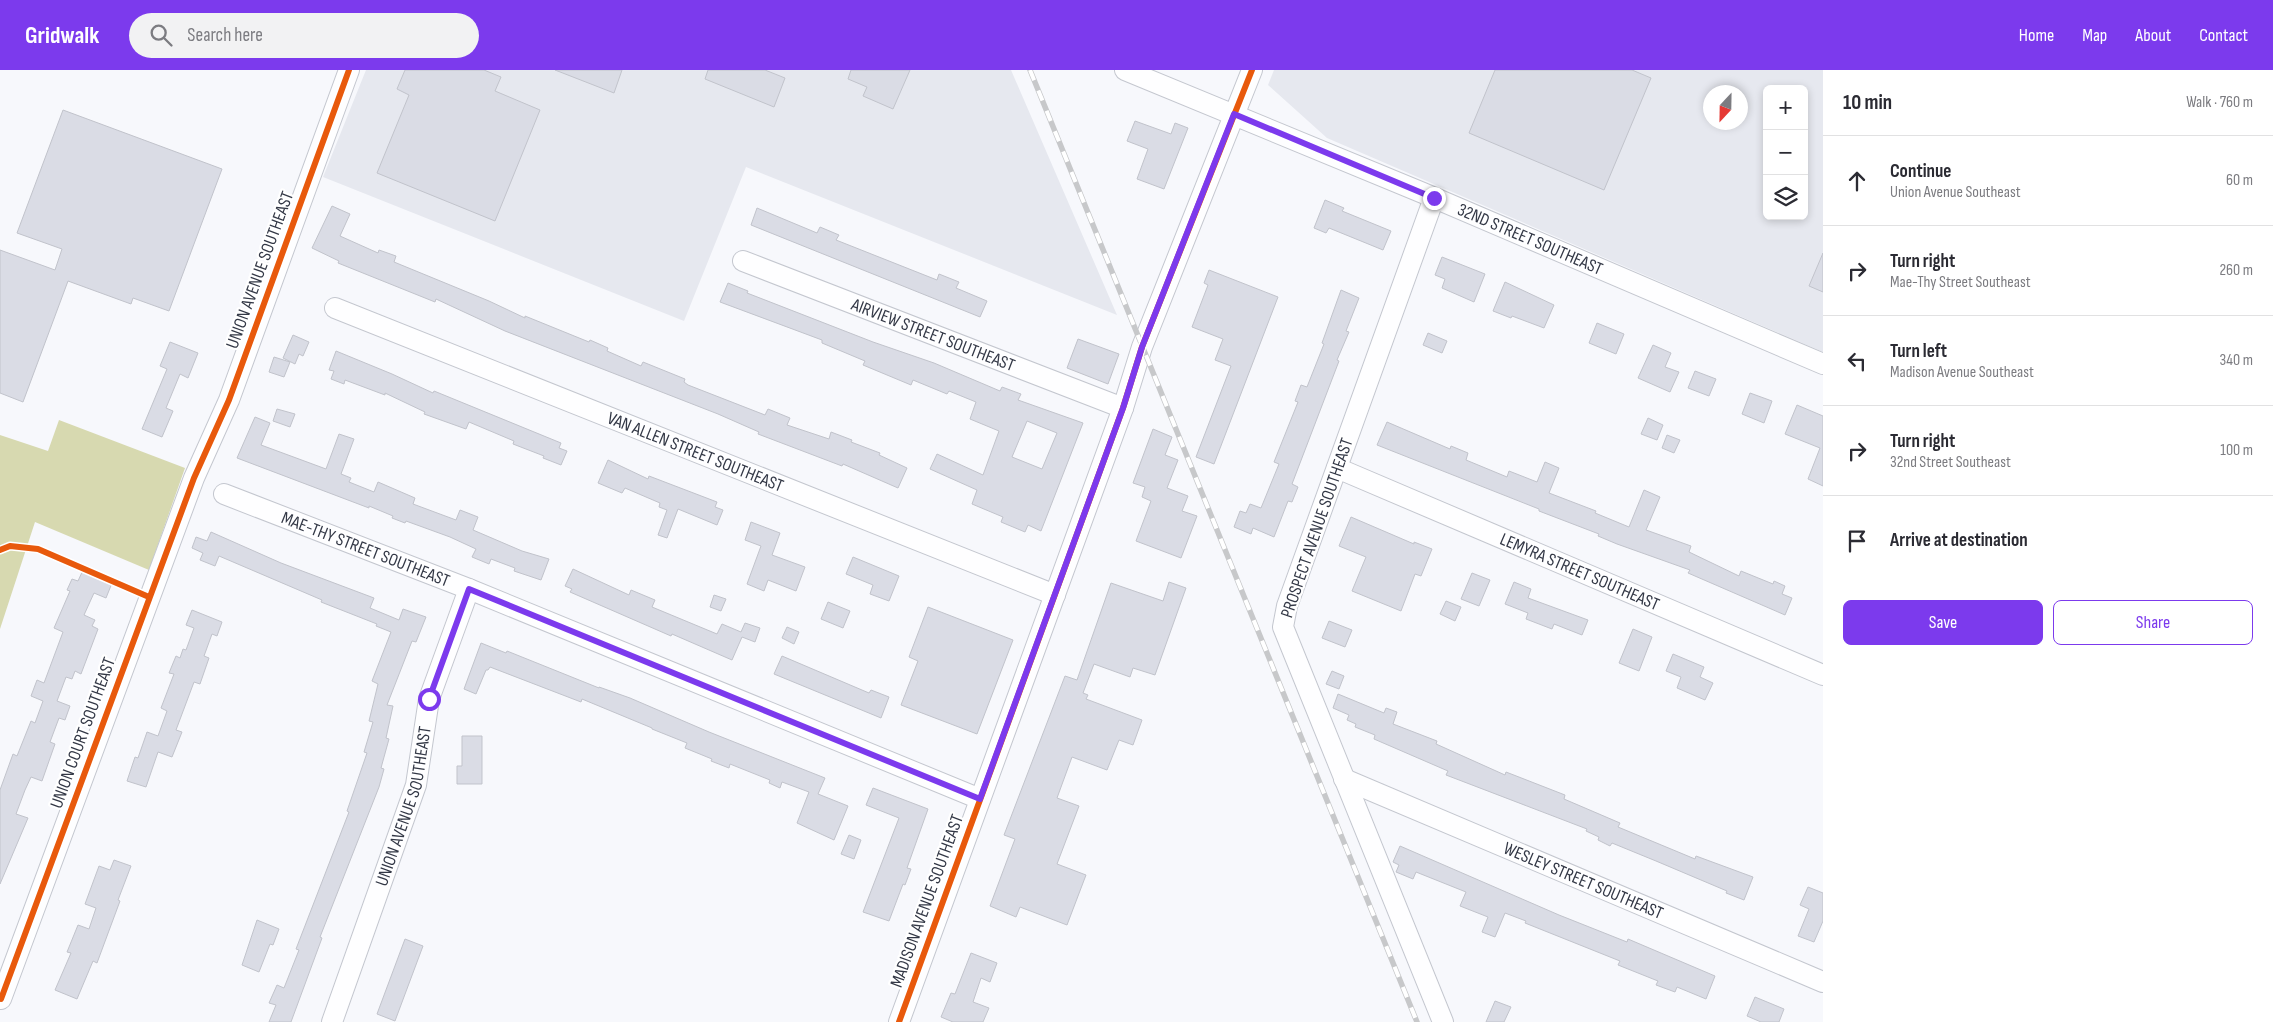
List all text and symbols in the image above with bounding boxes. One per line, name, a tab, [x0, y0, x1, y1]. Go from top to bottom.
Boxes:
search box	[129, 13, 479, 58]
text: Gridwalk	[25, 21, 99, 50]
icon: search	[147, 21, 175, 49]
text: Search here	[187, 24, 263, 47]
text: Home	[2019, 25, 2054, 46]
text: Map	[2082, 25, 2107, 46]
text: About	[2135, 25, 2171, 46]
text: Contact	[2199, 25, 2248, 46]
north arrow	[1703, 85, 1748, 130]
map controls	[1763, 85, 1808, 220]
button: +	[1763, 85, 1808, 130]
text: 10 min	[1843, 90, 1892, 115]
text: Walk · 760 m	[2186, 93, 2253, 112]
button: −	[1763, 130, 1808, 175]
text: Continue	[1890, 160, 1951, 183]
icon: ahead	[1843, 167, 1871, 195]
text: 60 m	[2226, 171, 2253, 190]
button: layers	[1763, 175, 1808, 220]
text: Union Avenue Southeast	[1890, 183, 2021, 202]
route end	[1423, 187, 1446, 210]
street label: UNION AVENUE SOUTHEAST	[222, 189, 298, 351]
street label: 32ND STREET SOUTHEAST	[1454, 199, 1606, 279]
text: Turn right	[1890, 250, 1955, 273]
icon: right	[1843, 257, 1871, 285]
text: 260 m	[2219, 261, 2253, 280]
text: Mae-Thy Street Southeast	[1890, 273, 2031, 292]
street label: AIRVIEW STREET SOUTHEAST	[848, 293, 1018, 376]
text: Turn left	[1890, 340, 1947, 363]
icon: left	[1843, 347, 1871, 375]
text: 340 m	[2220, 351, 2253, 370]
text: Madison Avenue Southeast	[1890, 363, 2034, 382]
street label: VAN ALLEN STREET SOUTHEAST	[604, 407, 787, 496]
text: Turn right	[1890, 430, 1955, 453]
street label: PROSPECT AVENUE SOUTHEAST	[1276, 435, 1358, 621]
icon: right	[1843, 437, 1871, 465]
text: 100 m	[2220, 441, 2253, 460]
text: 32nd Street Southeast	[1890, 453, 2011, 472]
street label: MAE-THY STREET SOUTHEAST	[279, 507, 453, 591]
icon: arrive	[1843, 527, 1871, 555]
street label: LEMYRA STREET SOUTHEAST	[1497, 528, 1663, 615]
text: Arrive at destination	[1890, 529, 2028, 552]
button: Save	[1843, 600, 2043, 645]
button: Share	[2053, 600, 2253, 645]
street label: UNION COURT SOUTHEAST	[46, 655, 120, 811]
route start	[418, 688, 441, 711]
street label: UNION AVENUE SOUTHEAST	[371, 725, 435, 889]
street label: MADISON AVENUE SOUTHEAST	[886, 812, 968, 990]
street label: WESLEY STREET SOUTHEAST	[1500, 837, 1666, 924]

